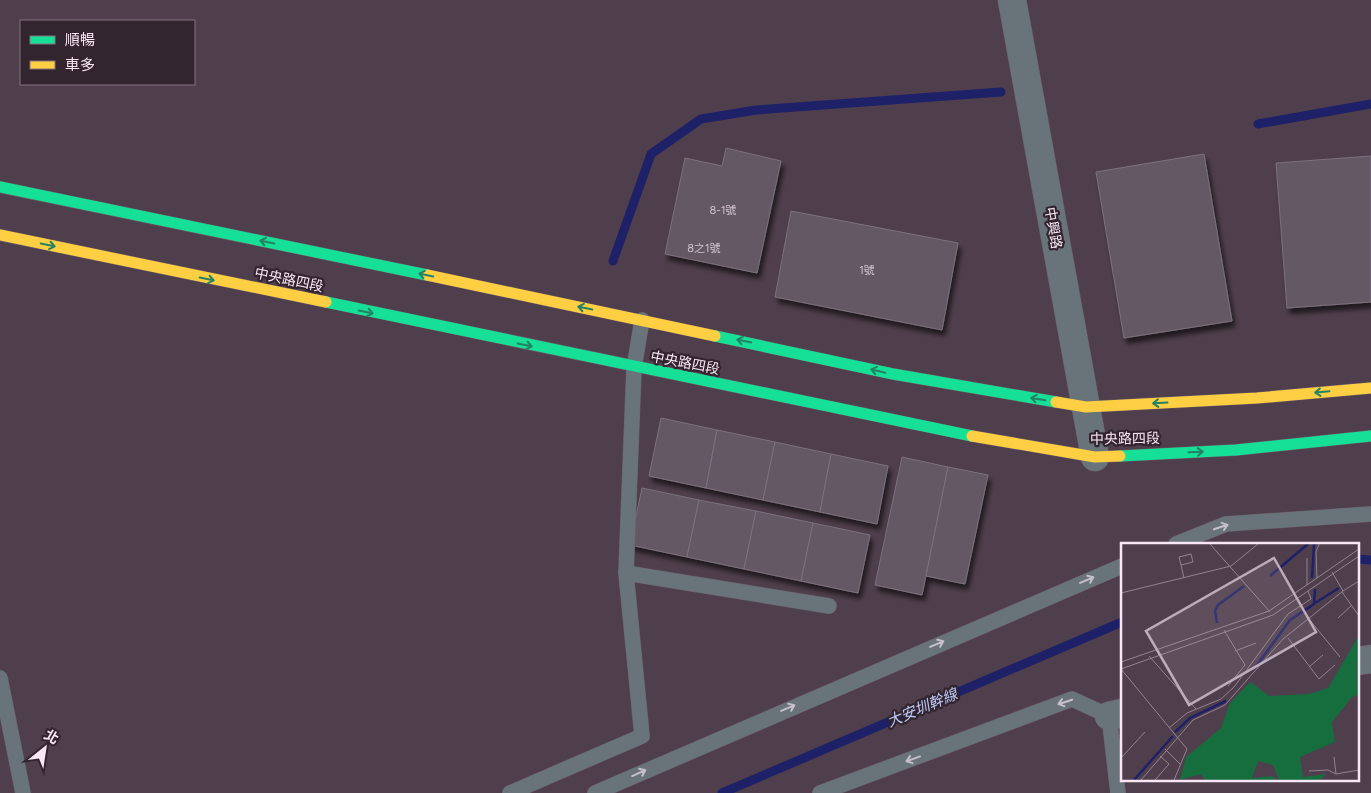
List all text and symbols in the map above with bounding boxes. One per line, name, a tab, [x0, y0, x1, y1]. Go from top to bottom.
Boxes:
legend	[20, 20, 195, 85]
text: 順暢	[65, 31, 95, 49]
text: 車多	[65, 56, 95, 74]
house number: 8-1號	[710, 204, 736, 217]
street label: 中興路	[1041, 206, 1065, 250]
one-way arrow	[259, 237, 275, 247]
one-way arrow	[39, 241, 55, 251]
house number: 8之1號	[687, 242, 721, 255]
street label: 中央路四段	[253, 264, 325, 296]
house number: 1號	[859, 264, 875, 277]
one-way arrow	[419, 270, 435, 279]
one-way arrow	[198, 274, 214, 284]
one-way arrow	[578, 303, 594, 312]
one-way arrow	[357, 308, 373, 317]
one-way arrow	[737, 336, 753, 345]
one-way arrow	[517, 341, 533, 350]
street label: 中央路四段	[649, 348, 721, 378]
one-way arrow	[870, 366, 886, 375]
one-way arrow	[1315, 387, 1331, 397]
one-way arrow	[1030, 394, 1046, 404]
one-way arrow	[1153, 399, 1169, 408]
street label: 中央路四段	[1090, 430, 1160, 448]
one-way arrow	[1188, 447, 1204, 457]
one-way arrow	[1213, 521, 1229, 531]
inset map	[1121, 543, 1358, 780]
one-way arrow	[1079, 575, 1094, 585]
one-way arrow	[929, 639, 944, 649]
water label: 大安圳幹線	[884, 684, 962, 731]
one-way arrow	[1058, 698, 1073, 707]
one-way arrow	[780, 703, 795, 713]
north arrow	[20, 723, 70, 773]
text: 北	[41, 726, 62, 748]
one-way arrow	[905, 755, 921, 764]
one-way arrow	[631, 768, 646, 778]

